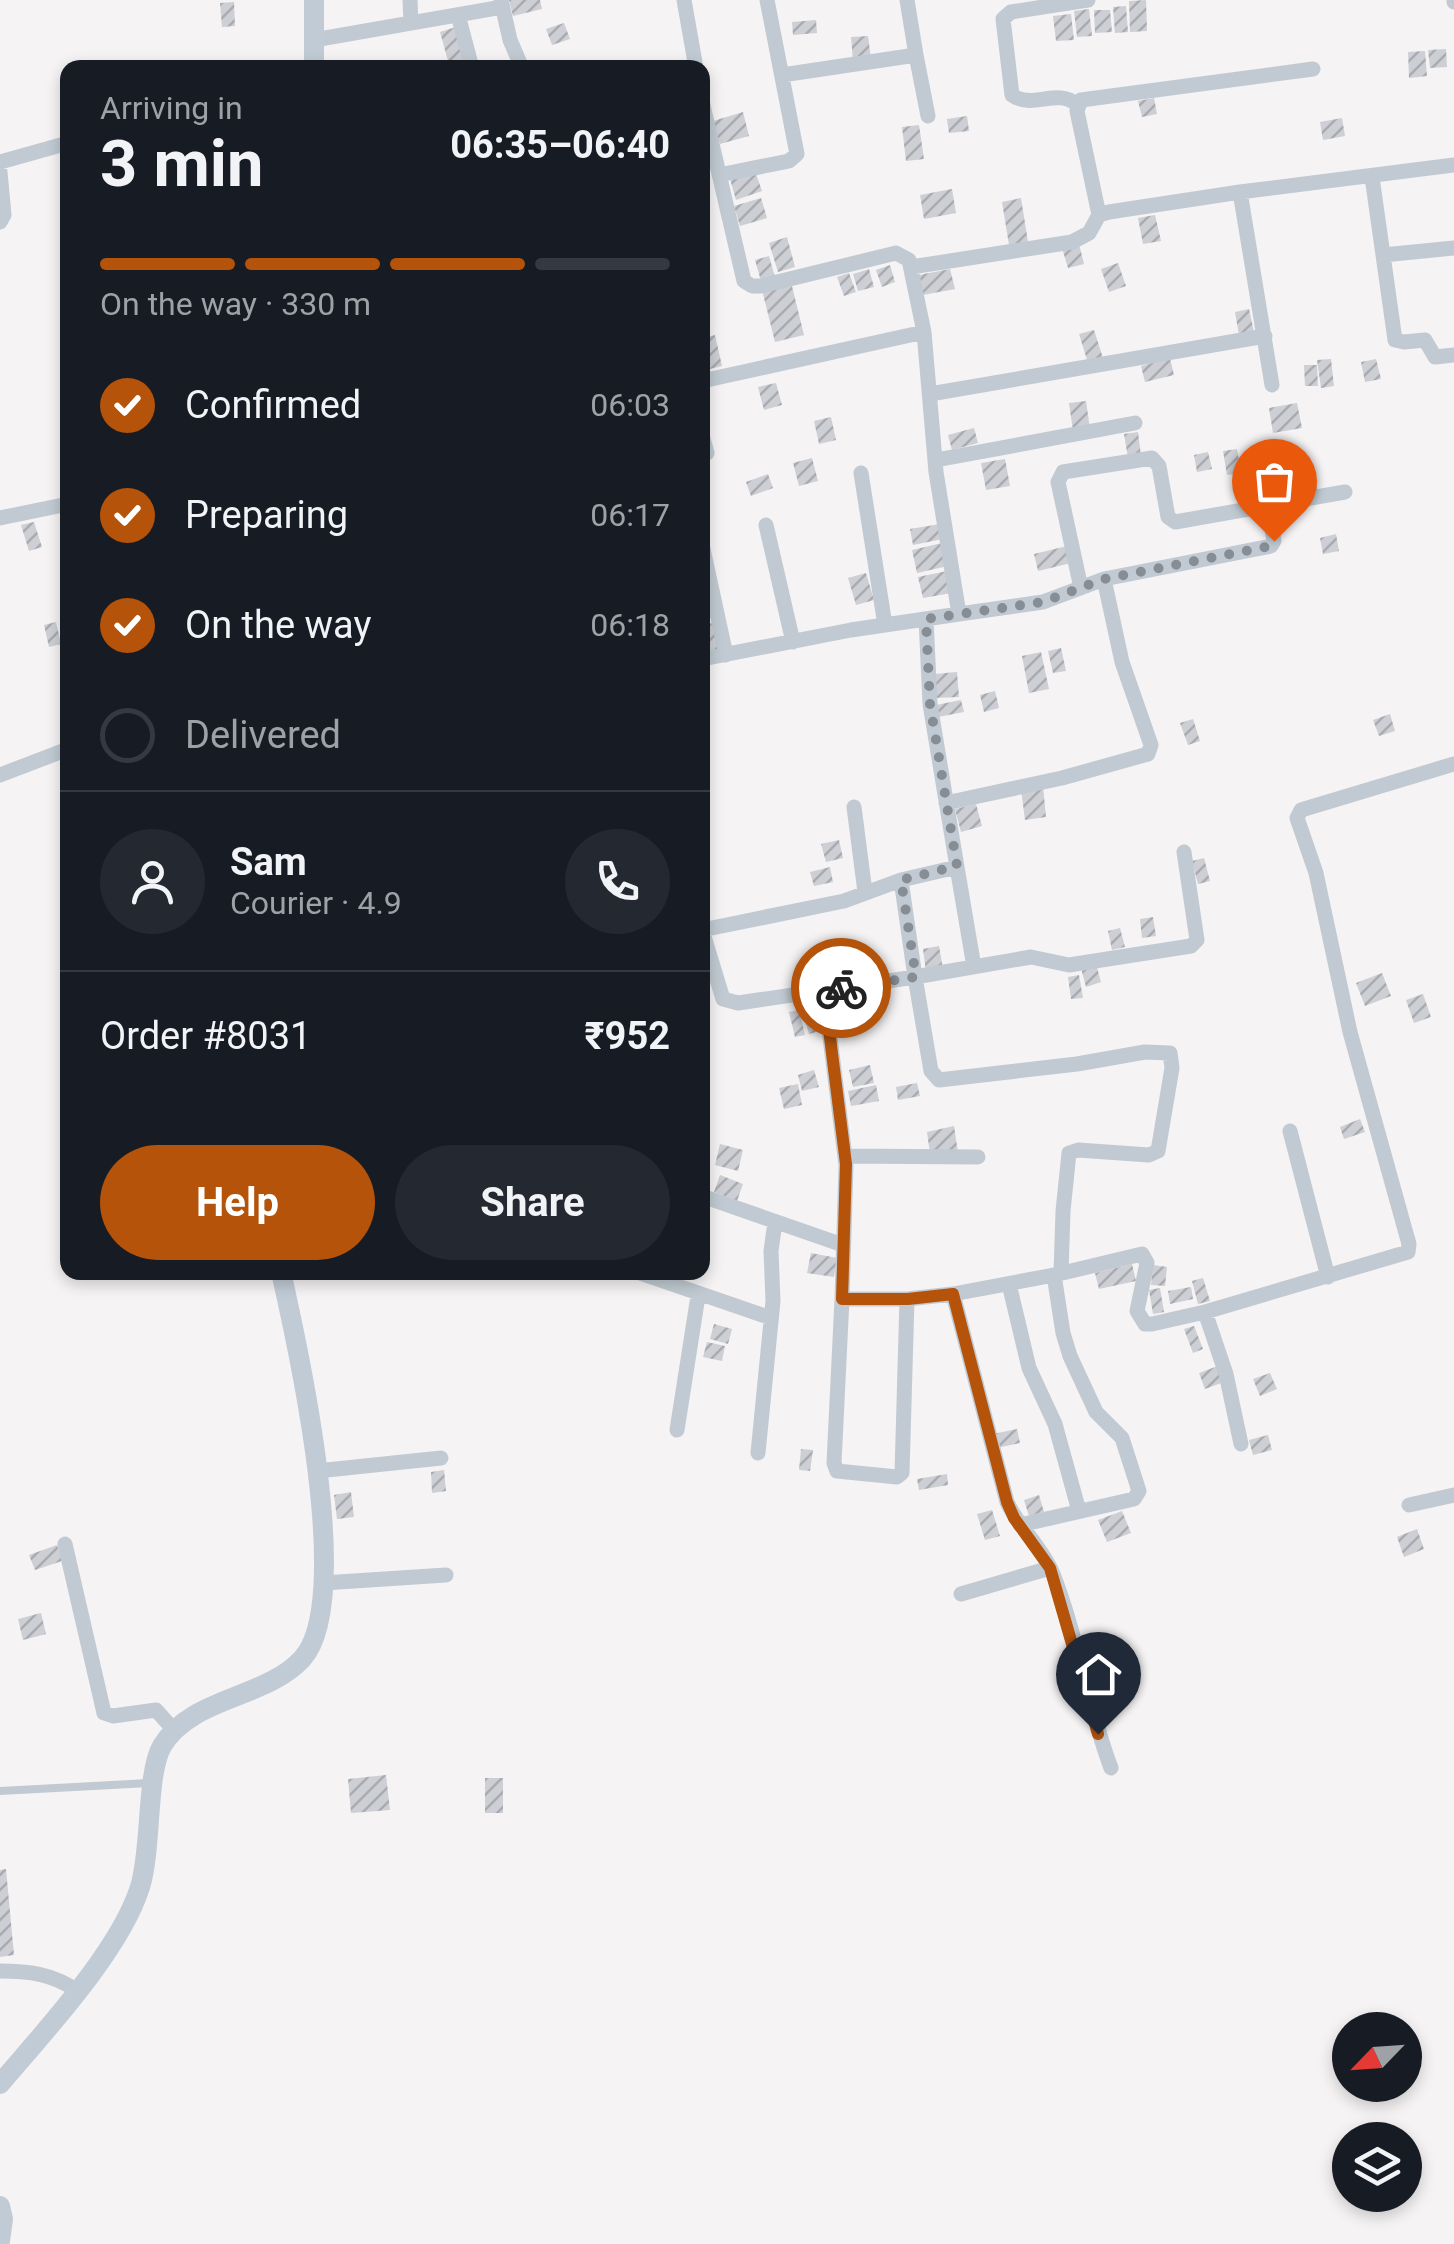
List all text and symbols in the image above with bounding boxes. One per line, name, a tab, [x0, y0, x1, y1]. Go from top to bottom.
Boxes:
text: Arriving in	[100, 89, 243, 127]
text: 06:35–06:40	[450, 123, 670, 167]
text: 3 min	[100, 126, 263, 202]
text: On the way · 330 m	[100, 285, 371, 323]
icon: check	[100, 378, 155, 433]
text: Confirmed	[185, 383, 361, 427]
text: 06:03	[590, 386, 670, 424]
pin	[1232, 439, 1317, 542]
icon: bag	[1247, 454, 1302, 509]
icon: check	[100, 488, 155, 543]
text: Preparing	[185, 493, 348, 537]
text: 06:17	[590, 496, 670, 534]
icon: check	[100, 598, 155, 653]
text: On the way	[185, 603, 371, 647]
text: 06:18	[590, 606, 670, 644]
text: Delivered	[185, 713, 341, 757]
button: person	[100, 829, 205, 934]
button: phone	[565, 829, 670, 934]
text: Sam	[230, 840, 307, 884]
text: Courier · 4.9	[230, 884, 402, 922]
courier	[791, 938, 891, 1038]
icon: bike	[814, 961, 869, 1016]
text: Order #8031	[100, 1014, 311, 1058]
text: ₹952	[585, 1014, 670, 1058]
button: Help	[100, 1145, 375, 1260]
button: Share	[395, 1145, 670, 1260]
pin	[1056, 1632, 1141, 1735]
icon: home	[1071, 1647, 1126, 1702]
north arrow	[1332, 2012, 1422, 2102]
map controls	[1332, 2012, 1422, 2212]
button: layers	[1332, 2122, 1422, 2212]

